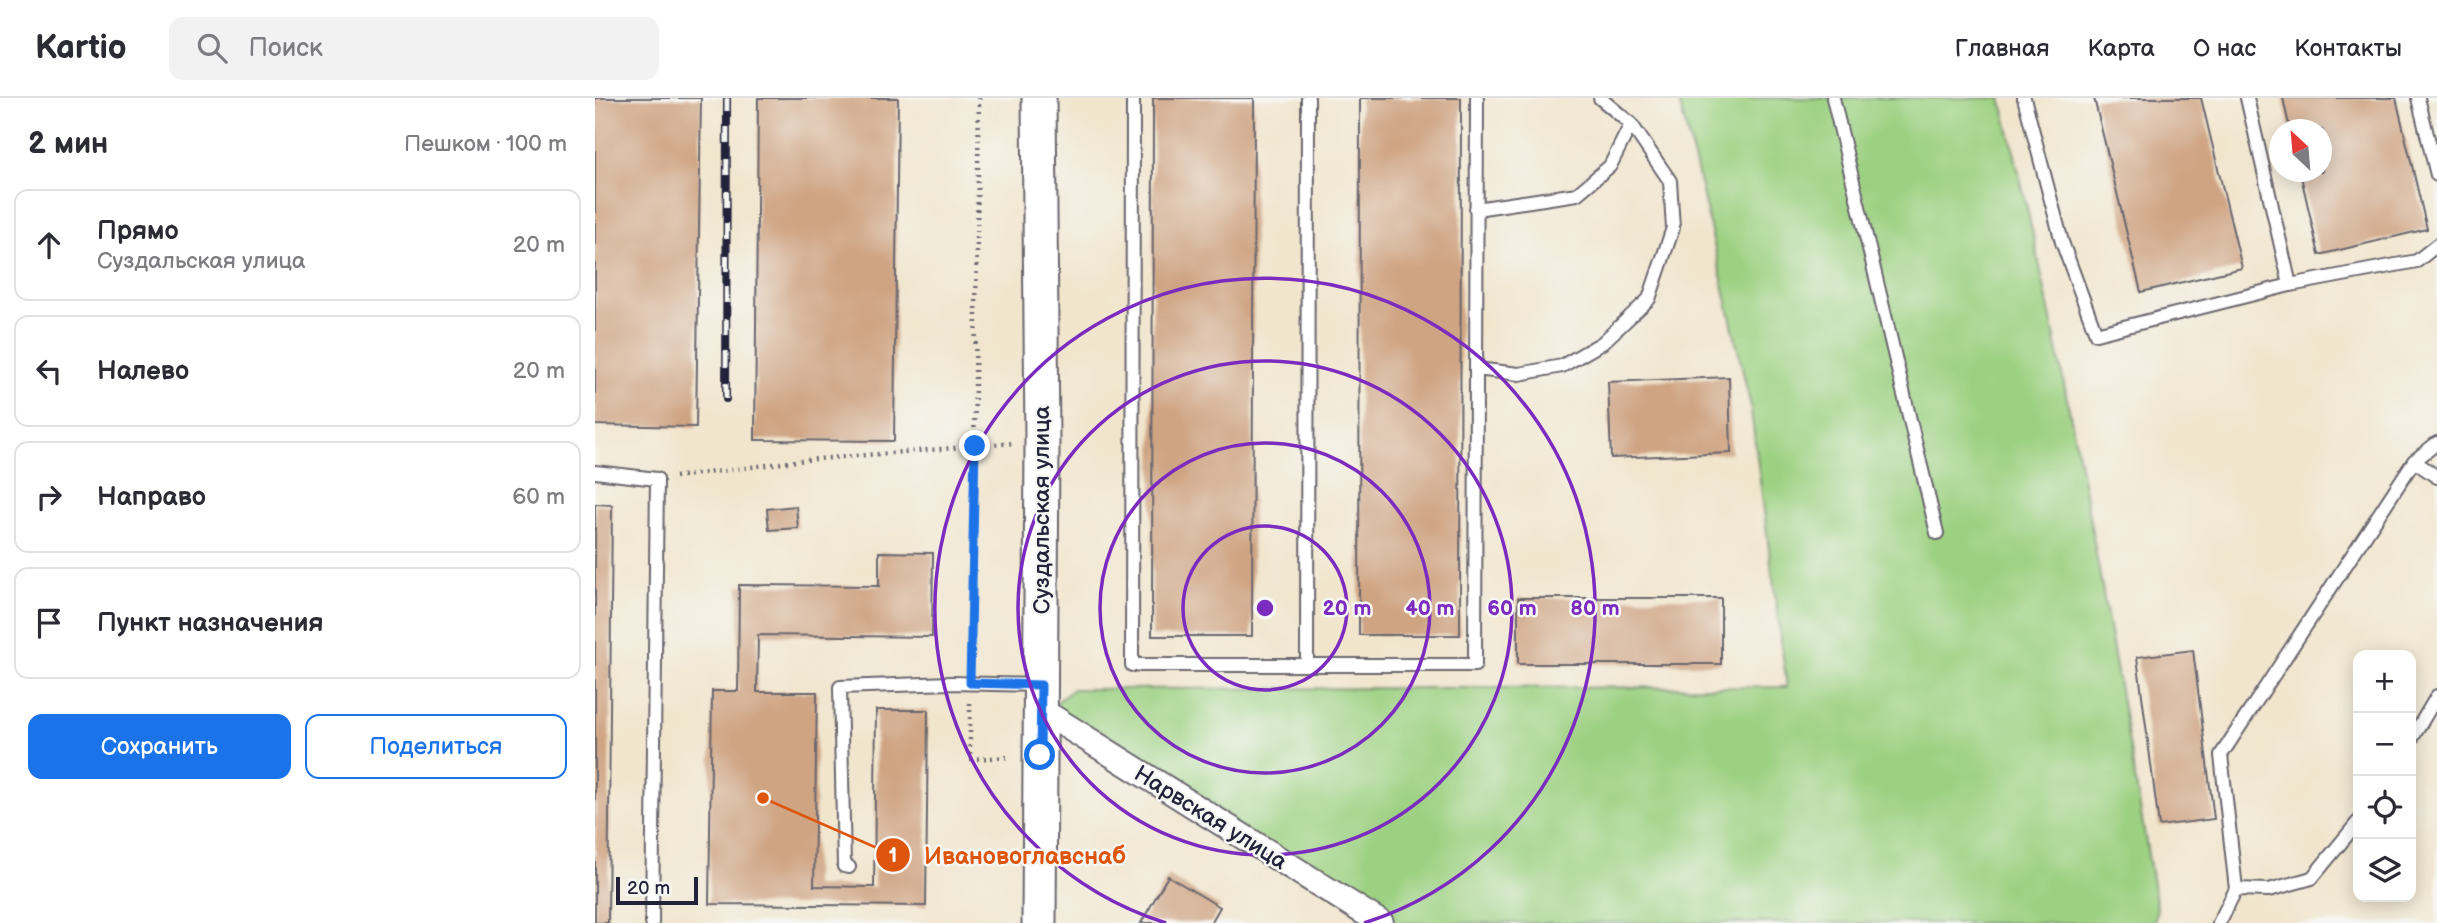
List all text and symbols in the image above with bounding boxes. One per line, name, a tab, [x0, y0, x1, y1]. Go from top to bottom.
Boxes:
search box	[169, 17, 659, 80]
text: Kartio	[35, 28, 127, 68]
icon: search	[193, 29, 231, 67]
text: Поиск	[249, 33, 323, 64]
text: Главная	[1955, 34, 2049, 63]
text: Карта	[2087, 34, 2155, 63]
text: О нас	[2193, 34, 2256, 63]
text: Контакты	[2294, 34, 2402, 63]
north arrow	[2269, 119, 2332, 182]
text: 2 мин	[28, 126, 108, 162]
text: Пешком · 100 m	[404, 130, 567, 158]
text: Прямо	[97, 216, 179, 247]
icon: ahead	[30, 226, 68, 264]
text: 20 m	[513, 231, 565, 259]
text: Суздальская улица	[97, 247, 306, 275]
icon: left	[30, 352, 68, 390]
text: Налево	[97, 356, 189, 387]
text: 20 m	[513, 357, 565, 385]
street label: Суздальская улица	[1028, 405, 1056, 614]
route end	[959, 430, 990, 461]
icon: right	[30, 478, 68, 516]
text: Направо	[97, 482, 206, 513]
text: 60 m	[512, 483, 565, 511]
centre of rings	[1253, 596, 1277, 620]
text: 20 m	[1323, 596, 1371, 621]
text: 40 m	[1405, 596, 1455, 621]
text: 60 m	[1487, 596, 1537, 621]
text: 80 m	[1570, 596, 1620, 621]
icon: arrive	[30, 604, 68, 642]
text: Пункт назначения	[97, 608, 323, 639]
map controls	[2353, 650, 2416, 902]
button: +	[2353, 650, 2416, 713]
button: −	[2353, 713, 2416, 776]
button: Сохранить	[28, 714, 291, 779]
button: Поделиться	[305, 714, 567, 779]
route start	[1024, 739, 1055, 770]
street label: Нарвская улица	[1129, 760, 1292, 876]
button: locate	[2353, 776, 2416, 839]
callout: Ивановоглавснаб	[875, 833, 1140, 878]
button: layers	[2353, 839, 2416, 902]
text: Ивановоглавснаб	[924, 842, 1126, 871]
text: 1	[889, 843, 897, 868]
scale bar	[616, 874, 698, 906]
text: 20 m	[627, 877, 670, 900]

